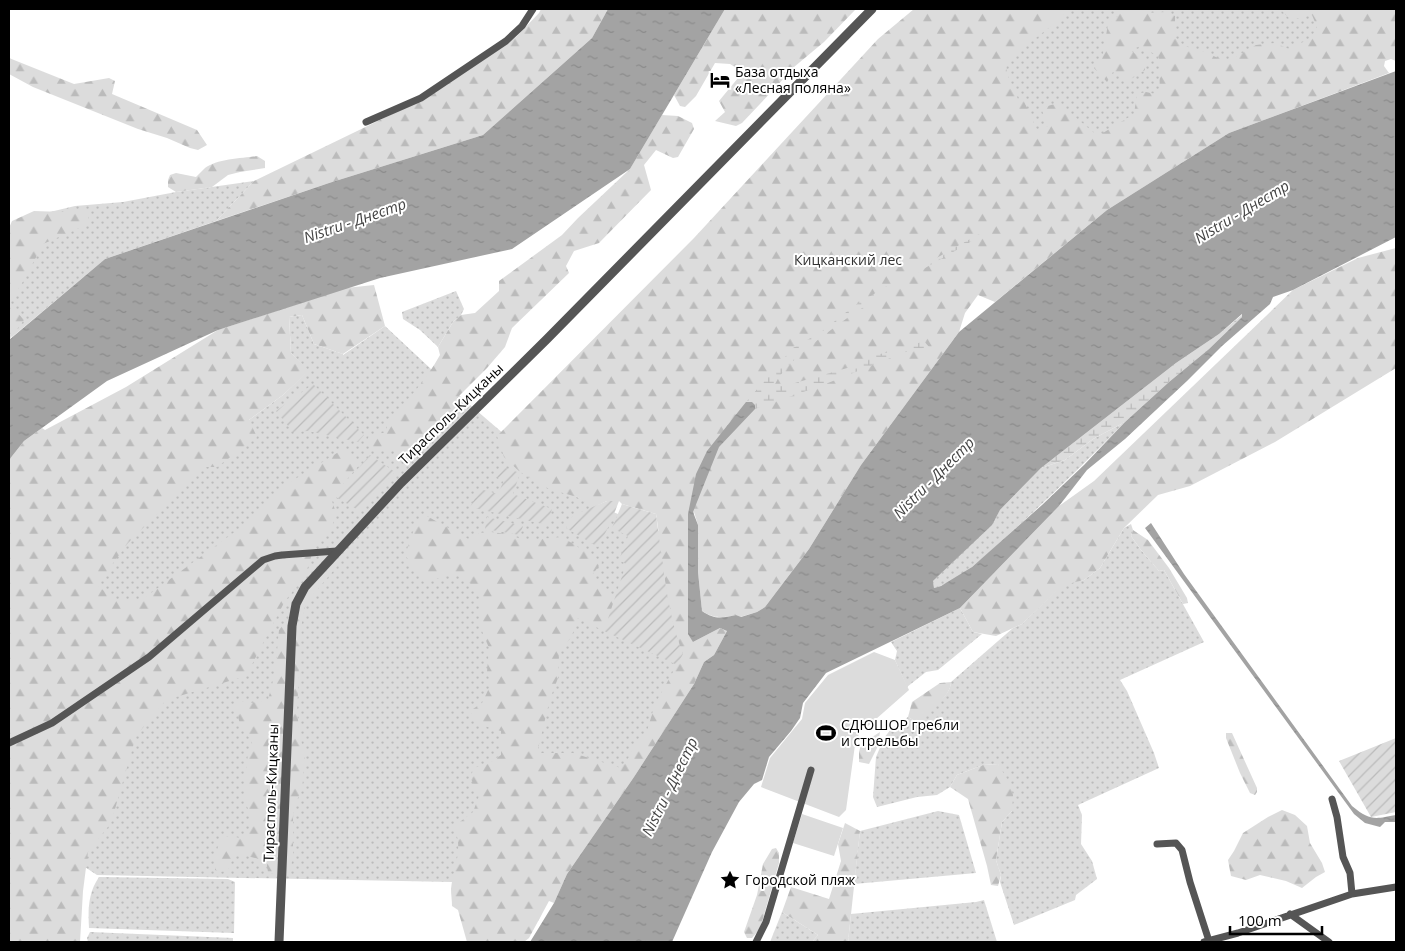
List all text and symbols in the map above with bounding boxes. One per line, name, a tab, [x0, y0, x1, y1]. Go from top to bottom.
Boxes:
place label: База отдыха «Лесная поляна»	[735, 62, 851, 97]
hotel icon: База отдыха «Лесная поляна»	[709, 69, 731, 91]
water label: Nistru - Днестр	[1190, 175, 1293, 247]
water label: Nistru - Днестр	[301, 193, 409, 247]
park label: Кицканский лес	[794, 250, 902, 269]
street label: Тирасполь-Кицканы	[394, 359, 507, 469]
water label: Nistru - Днестр	[888, 432, 978, 522]
place label: СДЮШОР гребли и стрельбы	[841, 715, 959, 750]
sports icon: СДЮШОР гребли и стрельбы	[815, 722, 837, 744]
street label: Тирасполь-Кицканы	[259, 724, 282, 862]
water label: Nistru - Днестр	[637, 734, 702, 839]
place icon: Городской пляж	[719, 869, 741, 891]
place label: Городской пляж	[745, 870, 856, 889]
scale bar	[1230, 904, 1322, 936]
text: 100 m	[1238, 910, 1282, 930]

